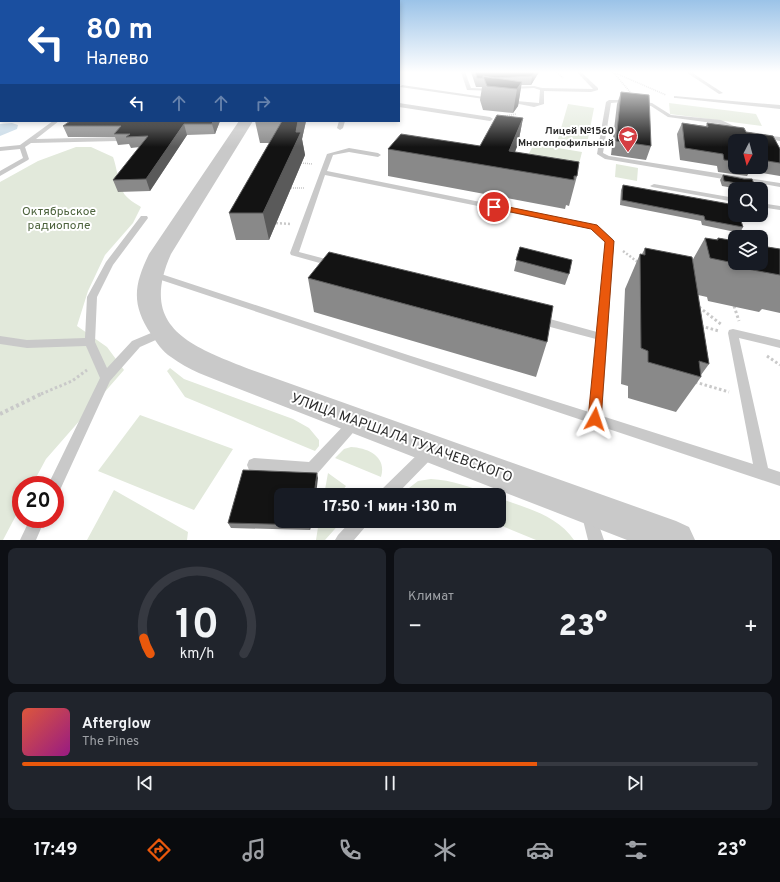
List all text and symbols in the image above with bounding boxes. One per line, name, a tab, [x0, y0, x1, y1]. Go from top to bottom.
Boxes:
text: 80 m	[86, 13, 153, 49]
icon: left	[20, 16, 72, 68]
text: Налево	[86, 48, 149, 71]
icon: left	[126, 92, 148, 114]
icon: ahead	[168, 92, 190, 114]
icon: ahead	[210, 92, 232, 114]
icon: right	[252, 92, 274, 114]
place label: Лицей №1560 Многопрофильный	[518, 125, 614, 150]
school or university icon: Лицей №1560 Многопрофильный	[617, 125, 639, 153]
north arrow	[728, 134, 768, 174]
map controls	[728, 134, 768, 270]
button: search	[728, 182, 768, 222]
pin	[477, 190, 511, 224]
icon: arrive	[483, 196, 505, 218]
park label: Октябрьское радиополе	[22, 204, 96, 234]
button: layers	[728, 230, 768, 270]
street label: УЛИЦА МАРШАЛА ТУХАЧЕВСКОГО	[288, 390, 515, 487]
position arrow	[574, 398, 616, 440]
speed limit sign: 20	[12, 476, 64, 528]
text: 17:50 · 1 мин · 130 m	[323, 498, 457, 517]
text: Климат	[408, 589, 454, 605]
text: 10	[175, 600, 219, 653]
text: 23°	[559, 609, 607, 646]
text: −	[408, 614, 422, 641]
text: +	[744, 614, 758, 641]
text: km/h	[180, 645, 214, 663]
text: Afterglow	[82, 715, 151, 734]
text: The Pines	[82, 734, 139, 750]
icon: previous	[134, 772, 156, 794]
icon: pause	[379, 772, 401, 794]
icon: next	[624, 772, 646, 794]
icon: directions	[145, 836, 173, 864]
icon: music	[240, 836, 268, 864]
icon: phone	[336, 836, 364, 864]
icon: climate	[431, 836, 459, 864]
icon: car	[526, 836, 554, 864]
icon: filters	[622, 836, 650, 864]
text: 17:49	[34, 839, 78, 862]
text: 23°	[717, 839, 746, 862]

